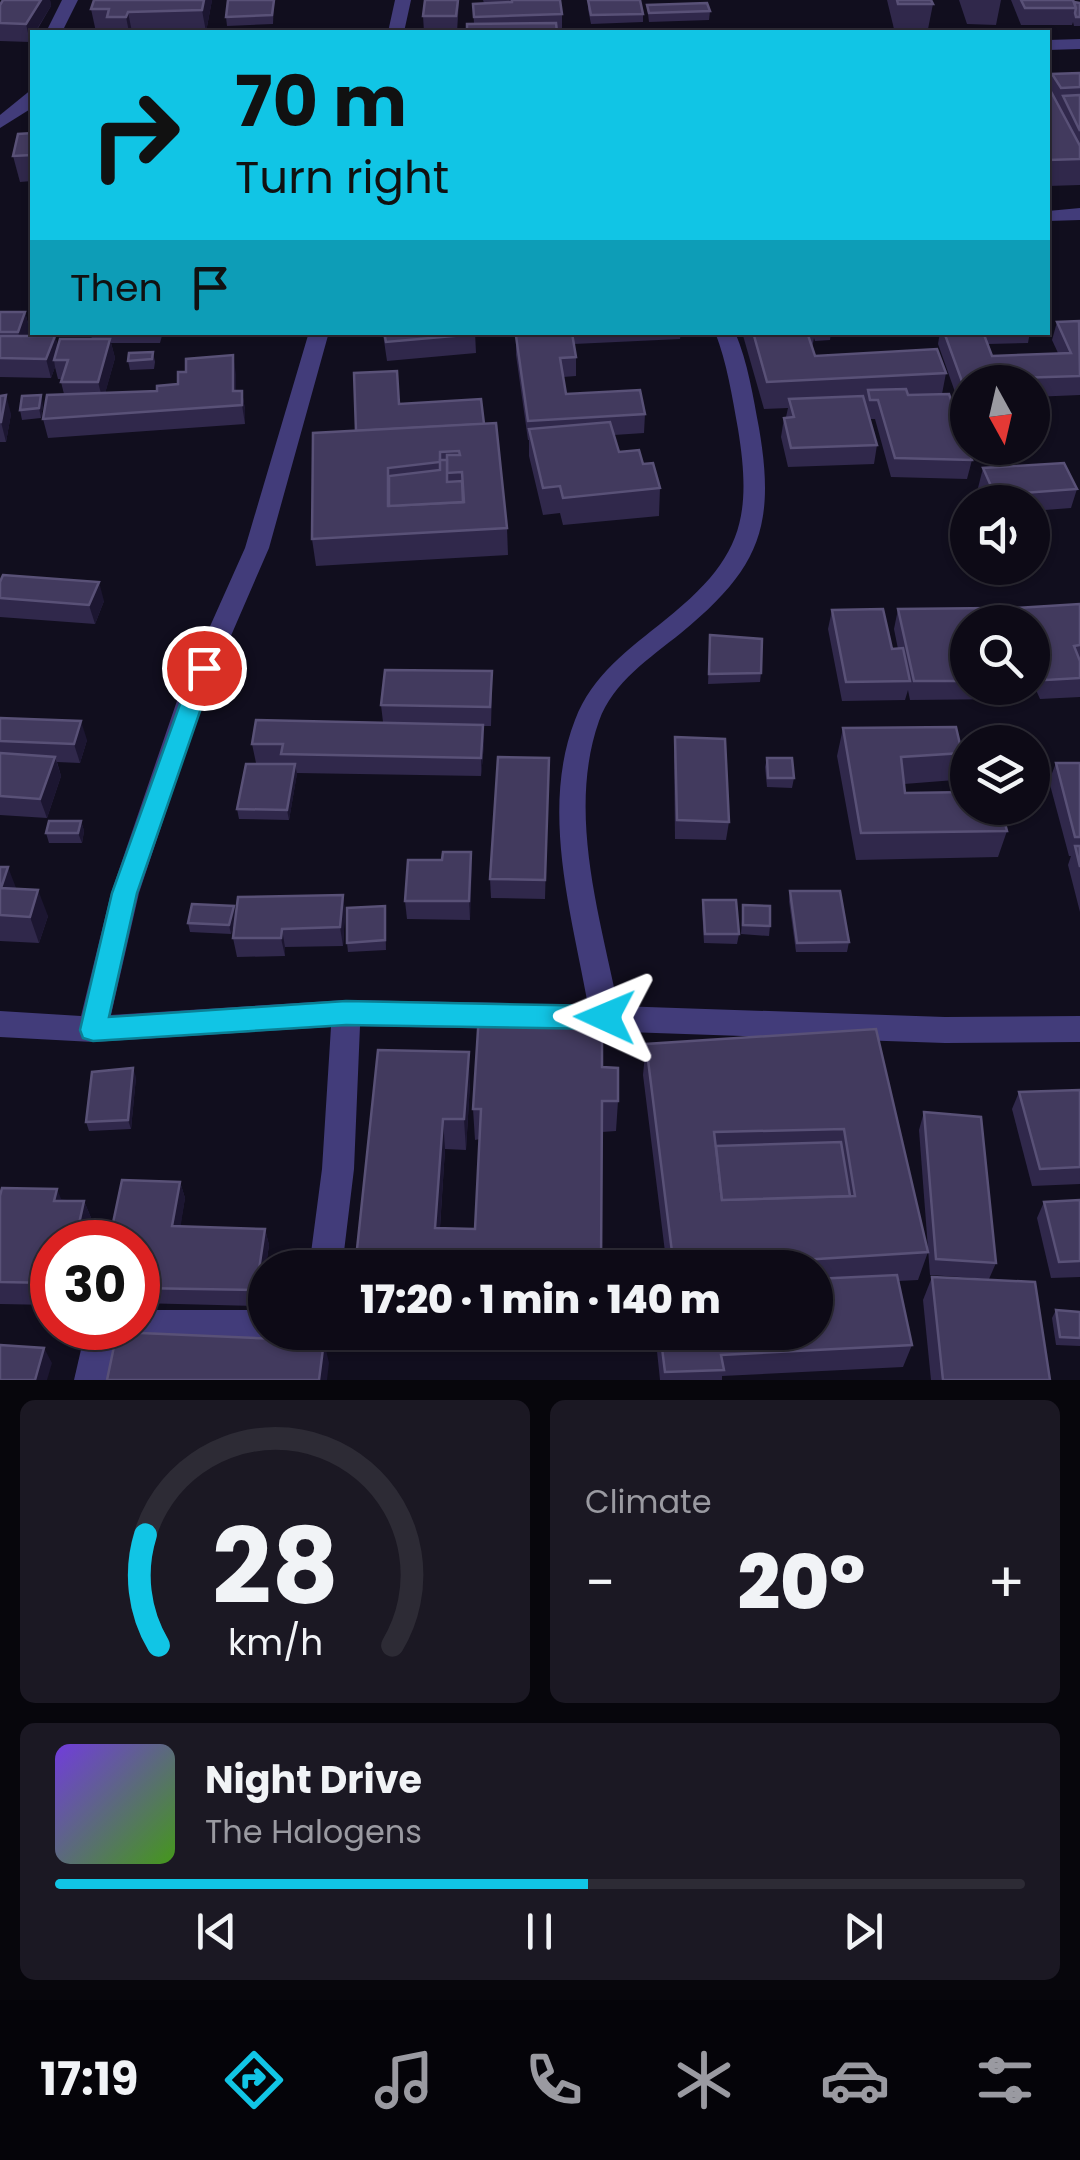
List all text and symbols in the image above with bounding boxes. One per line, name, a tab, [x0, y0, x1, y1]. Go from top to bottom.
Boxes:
text: 70 m	[235, 52, 407, 151]
icon: right	[70, 70, 200, 200]
text: Turn right	[235, 146, 449, 209]
icon: arrive	[183, 260, 238, 315]
text: Then	[70, 261, 163, 314]
north arrow	[950, 365, 1050, 465]
map controls	[950, 365, 1050, 825]
button: sound	[950, 485, 1050, 585]
button: search	[950, 605, 1050, 705]
pin	[162, 626, 247, 711]
icon: arrive	[177, 641, 232, 696]
button: layers	[950, 725, 1050, 825]
position arrow	[553, 965, 657, 1069]
speed limit sign: 30	[30, 1220, 160, 1350]
text: 17:20 · 1 min · 140 m	[360, 1273, 721, 1326]
text: Climate	[585, 1479, 712, 1524]
text: 28	[212, 1494, 338, 1639]
text: 20°	[737, 1530, 865, 1635]
text: −	[585, 1544, 615, 1621]
text: +	[987, 1544, 1025, 1621]
text: km/h	[227, 1617, 323, 1668]
text: Night Drive	[205, 1753, 422, 1806]
text: The Halogens	[205, 1809, 422, 1854]
icon: previous	[189, 1904, 244, 1959]
icon: pause	[512, 1904, 567, 1959]
icon: next	[836, 1904, 891, 1959]
icon: directions	[219, 2045, 289, 2115]
icon: music	[369, 2045, 439, 2115]
icon: phone	[519, 2045, 589, 2115]
icon: climate	[669, 2045, 739, 2115]
icon: car	[820, 2045, 890, 2115]
icon: filters	[970, 2045, 1040, 2115]
text: 17:19	[40, 2048, 138, 2111]

